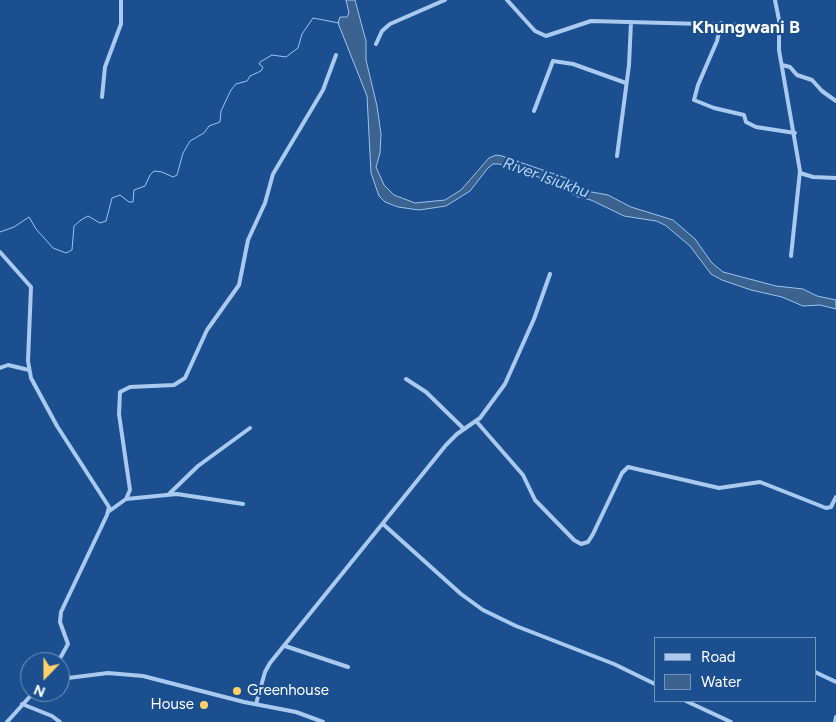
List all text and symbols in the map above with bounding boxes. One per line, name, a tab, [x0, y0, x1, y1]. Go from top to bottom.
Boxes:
district label: Khungwani B	[692, 17, 800, 39]
water label: River Isiukhu	[500, 154, 592, 202]
legend	[654, 637, 816, 702]
text: Road	[701, 648, 736, 666]
north arrow	[20, 652, 70, 702]
text: Water	[701, 673, 741, 691]
text: N	[31, 681, 48, 700]
place label: Greenhouse	[247, 682, 329, 700]
marker: Greenhouse	[231, 685, 243, 697]
place label: House	[150, 696, 194, 714]
marker: House	[198, 699, 210, 711]

